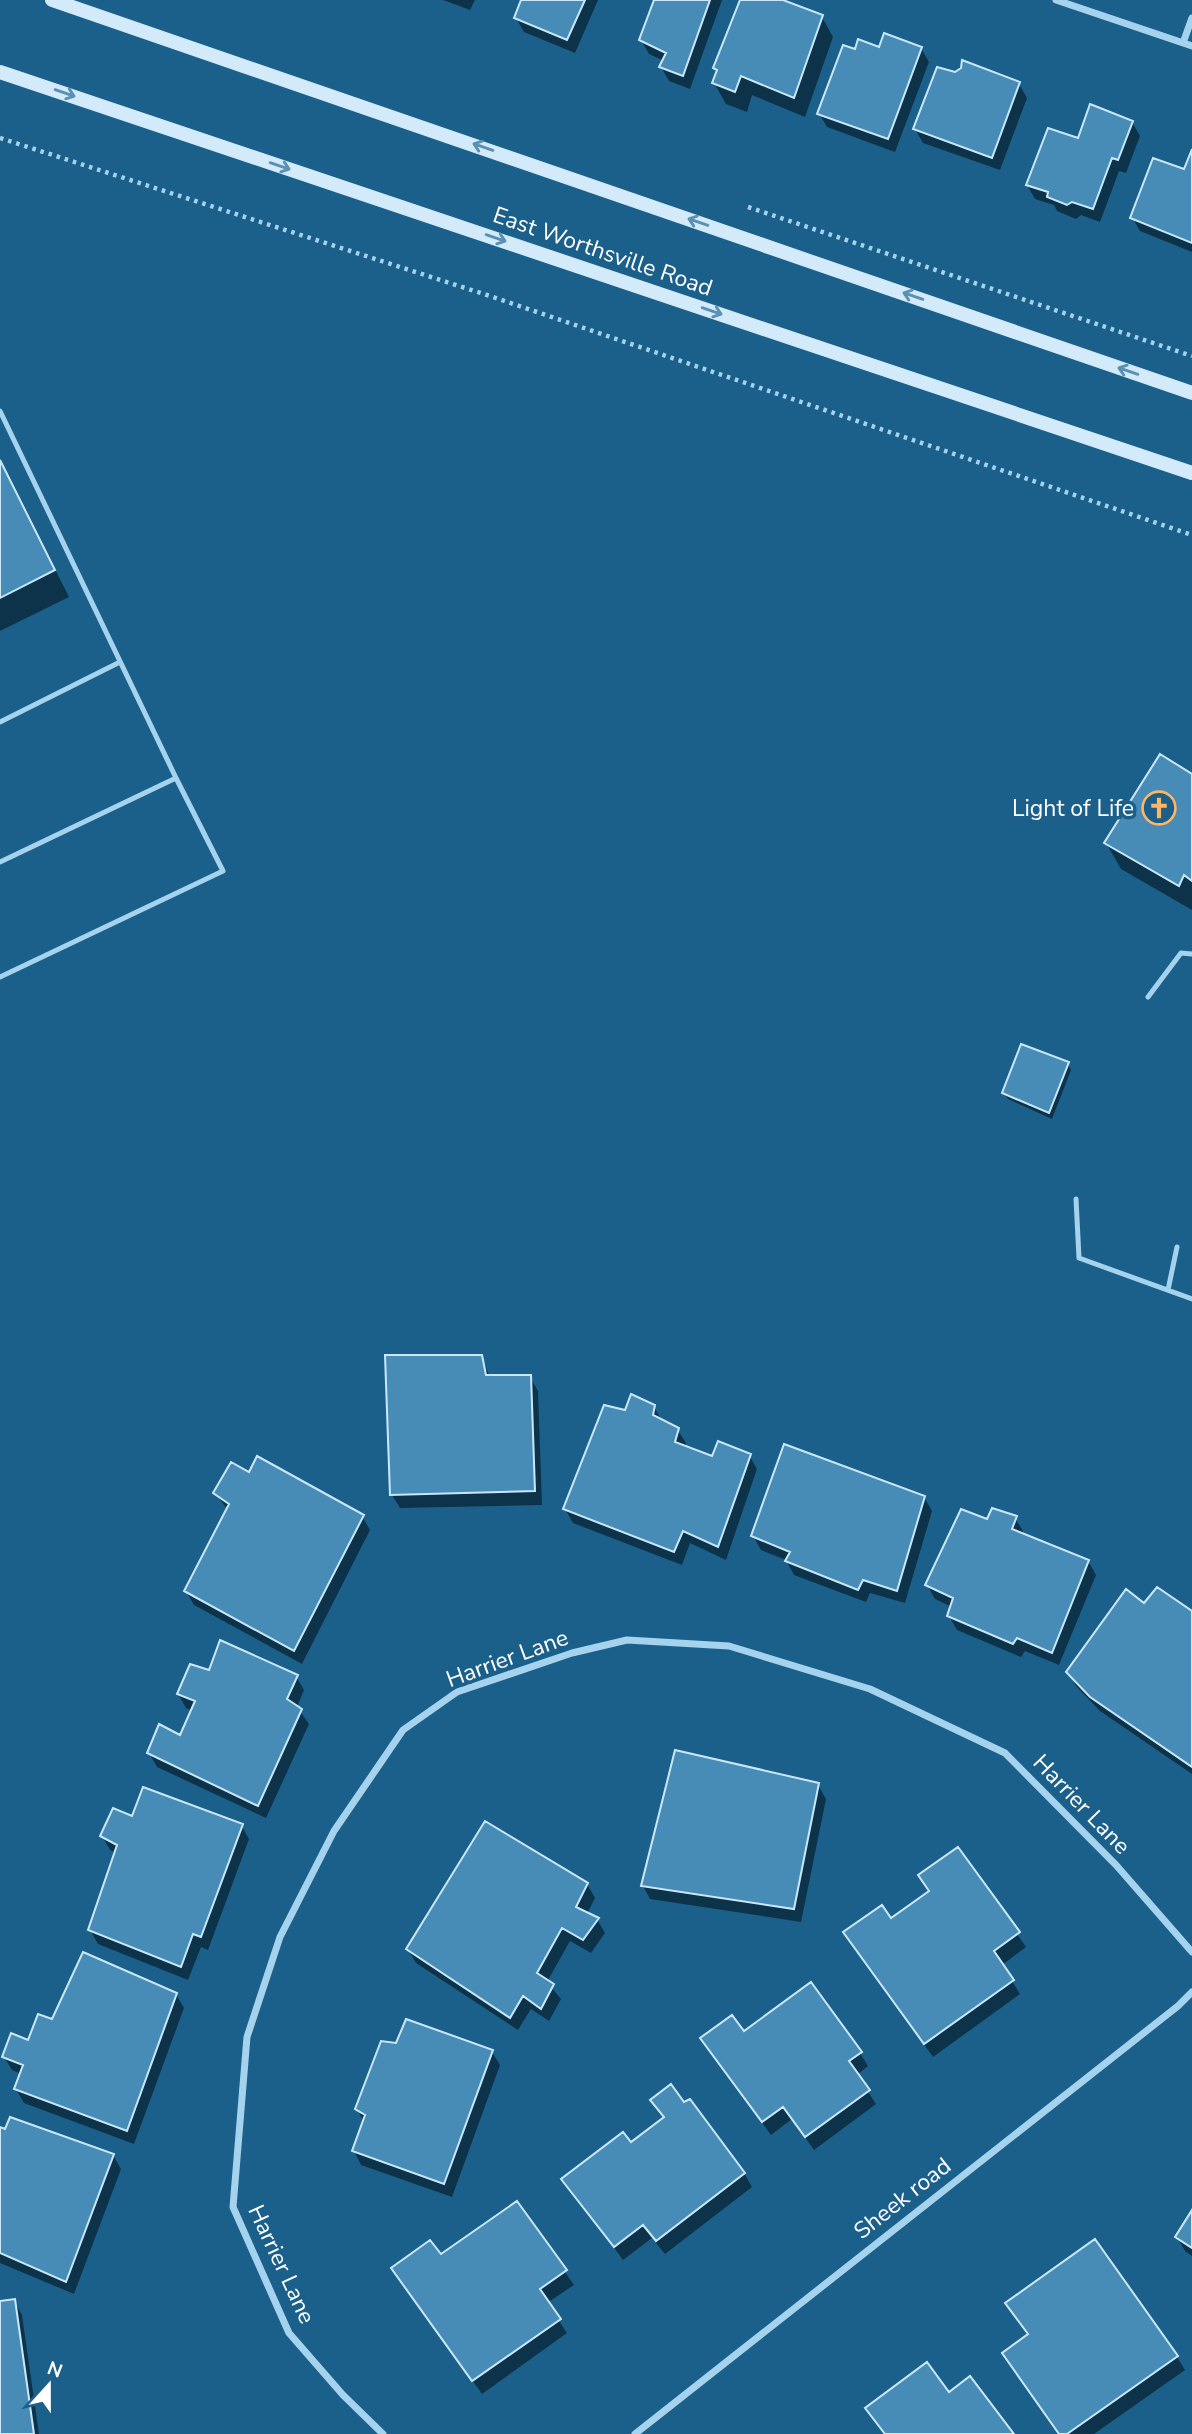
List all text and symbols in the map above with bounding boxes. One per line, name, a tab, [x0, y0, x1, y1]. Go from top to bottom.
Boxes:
one-way arrow	[53, 88, 75, 101]
one-way arrow	[472, 140, 494, 152]
one-way arrow	[269, 161, 291, 173]
street label: East Worthsville Road	[489, 199, 717, 304]
one-way arrow	[687, 215, 709, 227]
one-way arrow	[485, 233, 507, 246]
one-way arrow	[902, 289, 924, 301]
one-way arrow	[700, 306, 722, 318]
one-way arrow	[1117, 364, 1139, 376]
church icon: Light of Life	[1140, 789, 1178, 827]
place label: Light of Life	[1012, 793, 1134, 824]
street label: Harrier Lane	[442, 1622, 573, 1695]
street label: Harrier Lane	[1026, 1748, 1137, 1861]
street label: Sheek road	[847, 2151, 957, 2246]
street label: Harrier Lane	[240, 2200, 323, 2329]
north arrow	[14, 2350, 84, 2420]
text: N	[43, 2355, 66, 2385]

